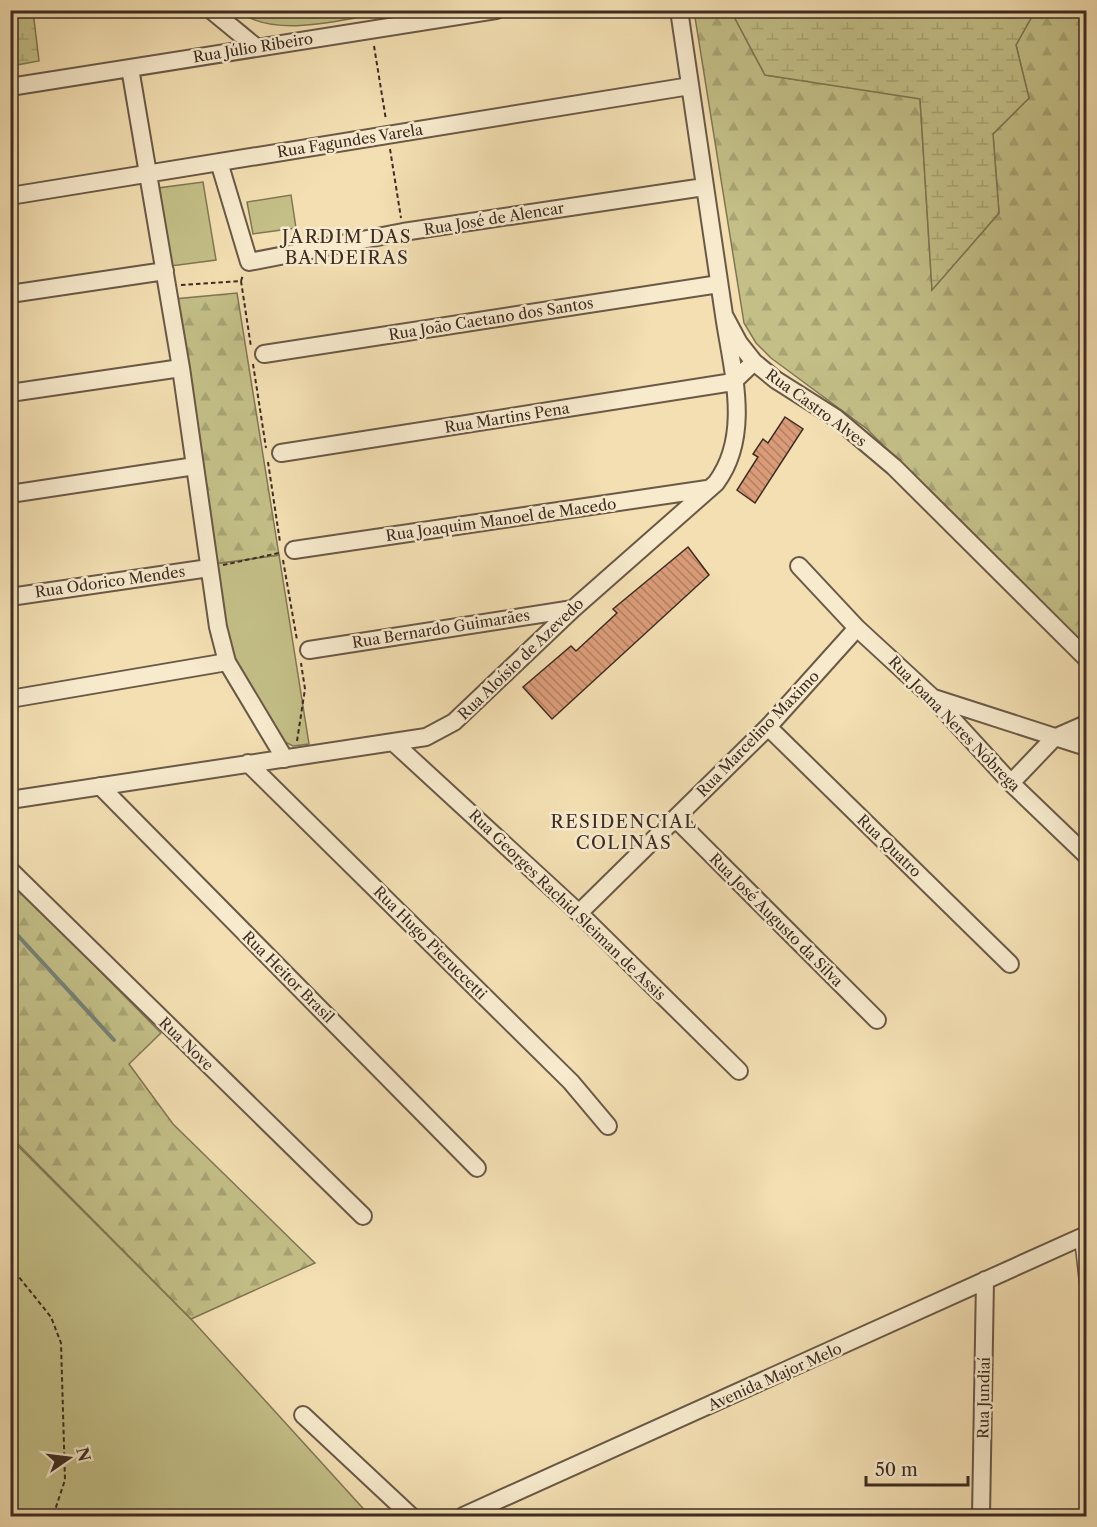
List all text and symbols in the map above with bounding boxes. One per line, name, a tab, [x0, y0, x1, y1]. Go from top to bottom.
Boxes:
street label: Rua Júlio Ribeiro	[192, 29, 314, 66]
street label: Rua Fagundes Varela	[276, 120, 424, 161]
street label: Rua José de Alencar	[423, 198, 566, 239]
district label: JARDIM DAS BANDEIRAS	[279, 226, 412, 269]
street label: Rua João Caetano dos Santos	[387, 293, 595, 344]
street label: Rua Castro Alves	[762, 365, 870, 451]
street label: Rua Martins Pena	[443, 398, 571, 437]
street label: Rua Joaquim Manoel de Macedo	[385, 494, 617, 545]
street label: Rua Odorico Mendes	[34, 562, 186, 601]
street label: Rua Aloísio de Azevedo	[454, 594, 587, 724]
street label: Rua Bernardo Guimarães	[351, 605, 531, 652]
street label: Rua Joana Neres Nóbrega	[885, 652, 1024, 796]
street label: Rua Marcelino Maximo	[692, 667, 823, 801]
street label: Rua Georges Rachid Sleiman de Assis	[465, 805, 670, 1004]
street label: Rua Quatro	[853, 810, 926, 881]
district label: RESIDENCIAL COLINAS	[551, 811, 697, 854]
street label: Rua José Augusto da Silva	[706, 849, 847, 990]
street label: Rua Hugo Pieruccetti	[370, 882, 491, 1004]
street label: Rua Heitor Brasil	[238, 927, 339, 1027]
street label: Rua Nove	[155, 1013, 218, 1074]
street label: Avenida Major Melo	[704, 1339, 845, 1415]
street label: Rua Jundiaí	[973, 1356, 994, 1439]
north arrow	[39, 1428, 99, 1488]
text: N	[72, 1445, 95, 1464]
scale bar	[866, 1449, 968, 1487]
text: 50 m	[875, 1459, 918, 1481]

